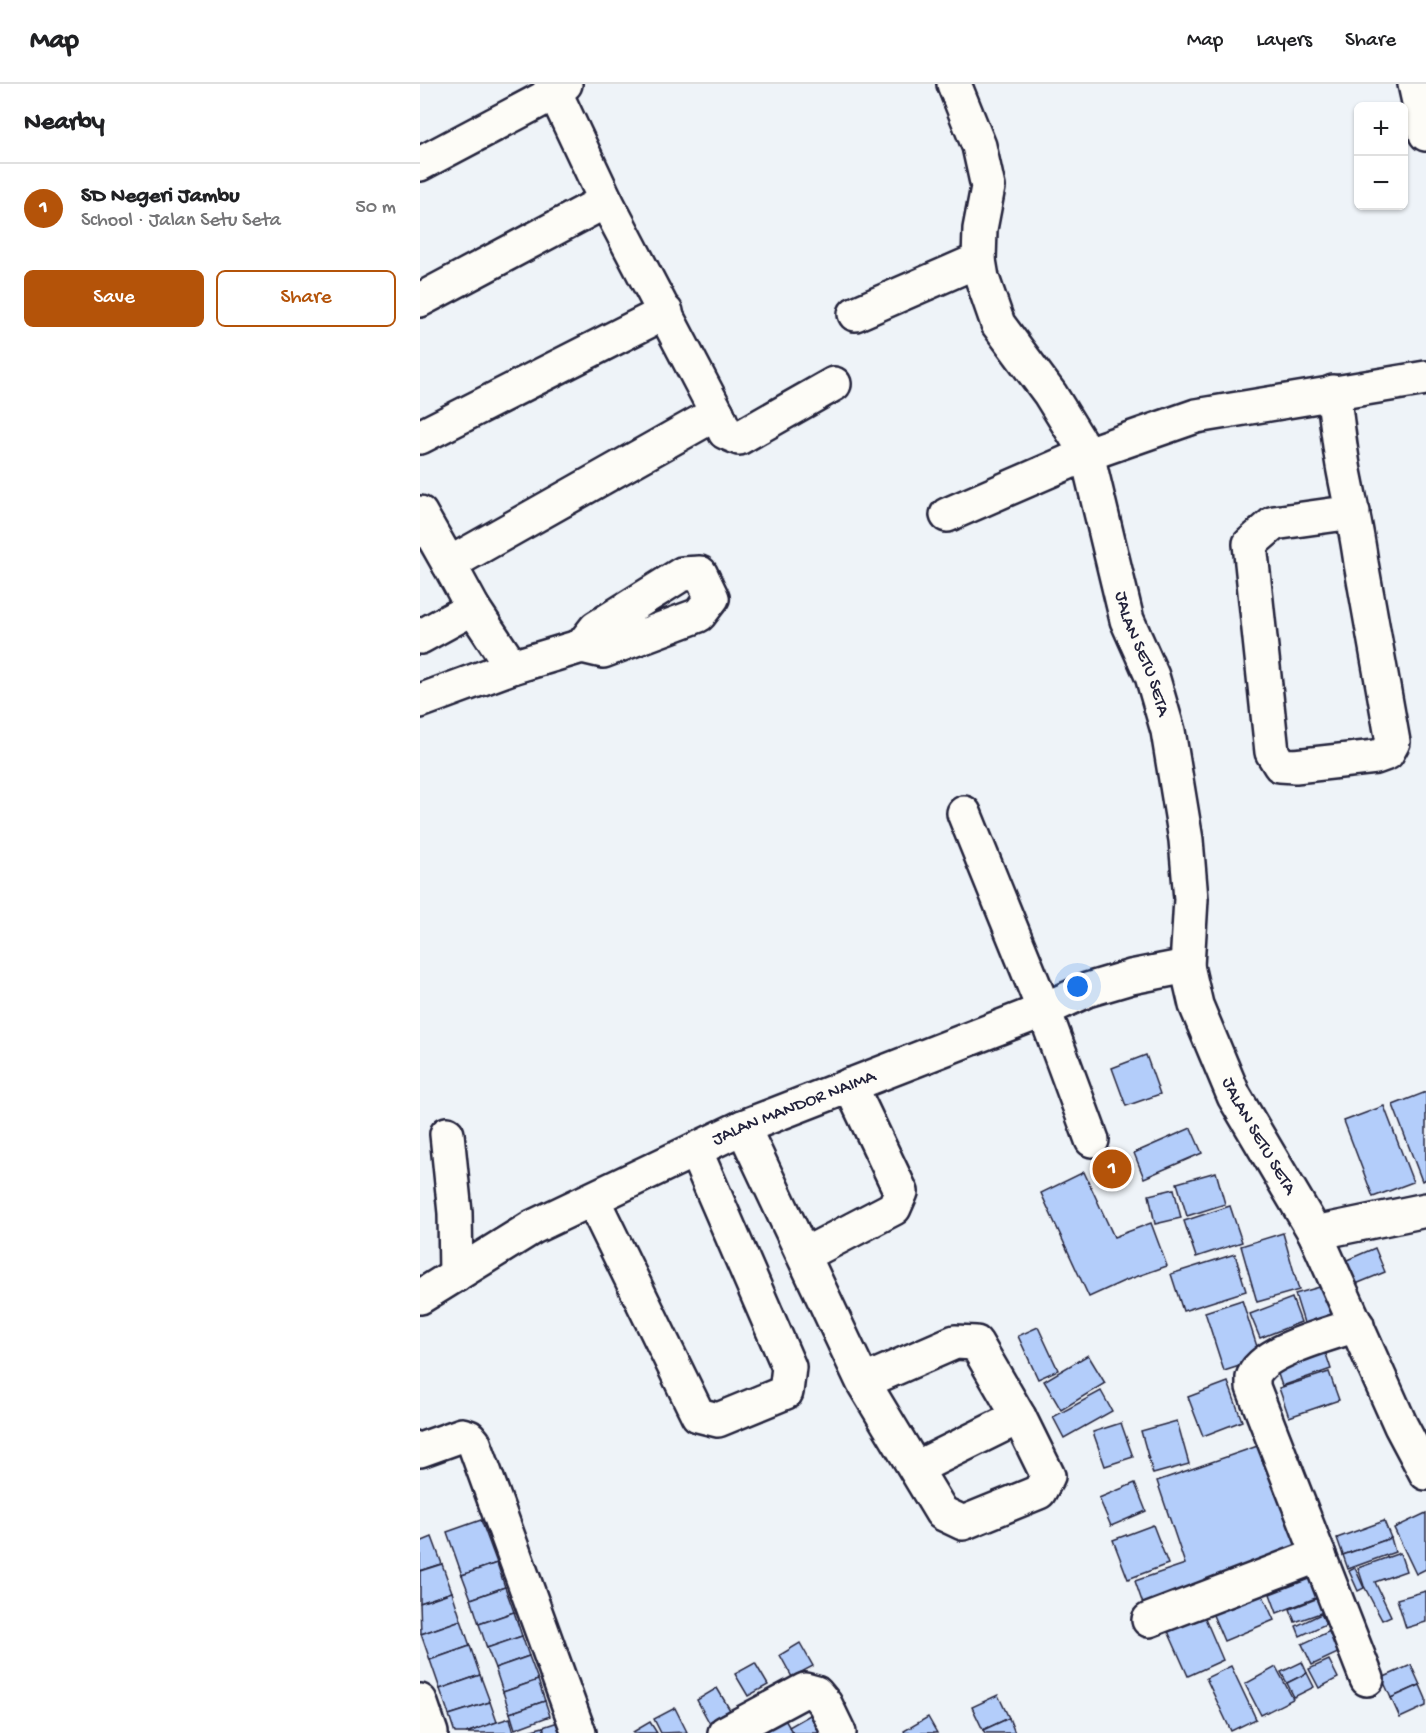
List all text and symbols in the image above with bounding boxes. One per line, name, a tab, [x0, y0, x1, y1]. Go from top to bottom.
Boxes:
text: Map	[30, 25, 79, 58]
text: Map	[1187, 29, 1223, 54]
text: Layers	[1256, 29, 1312, 54]
text: Share	[1345, 29, 1396, 54]
map controls	[1354, 102, 1408, 210]
button: +	[1354, 102, 1408, 156]
text: Nearby	[24, 108, 105, 139]
button: −	[1354, 156, 1408, 210]
text: SD Negeri Jambu	[81, 184, 240, 210]
text: 1	[39, 197, 48, 220]
text: 50 m	[355, 197, 396, 220]
text: School · Jalan Setu Seta	[81, 210, 281, 233]
button: Save	[24, 270, 204, 327]
button: Share	[216, 270, 396, 327]
street label: JALAN SETU SETA	[1110, 589, 1174, 720]
your location	[1063, 972, 1092, 1001]
street label: JALAN MANDOR NAIMA	[709, 1065, 880, 1151]
street label: JALAN SETU SETA	[1217, 1075, 1301, 1200]
pin: 1	[1092, 1146, 1132, 1192]

